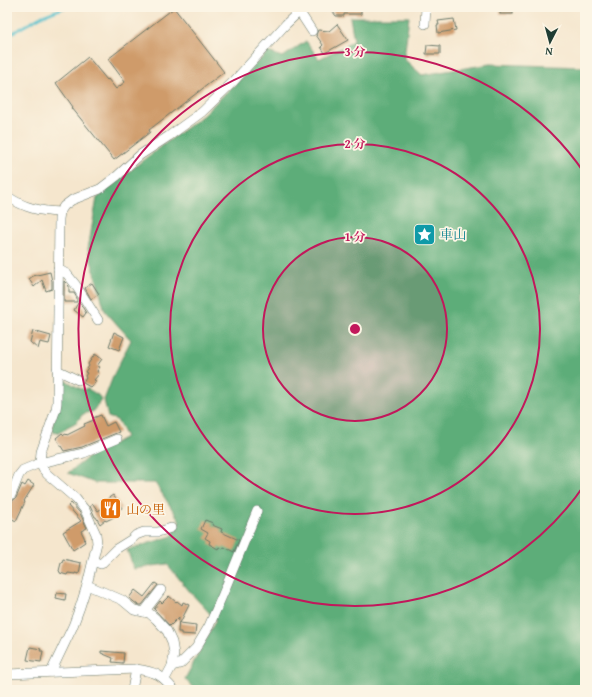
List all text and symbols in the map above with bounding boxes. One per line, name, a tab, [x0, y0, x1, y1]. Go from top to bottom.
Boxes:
north arrow	[530, 22, 570, 62]
text: 3 分	[345, 43, 365, 60]
text: N	[544, 44, 553, 60]
text: 2 分	[345, 135, 365, 152]
place icon: 車山	[411, 221, 437, 247]
place label: 車山	[440, 225, 466, 244]
text: 1 分	[345, 228, 365, 245]
centre of rings	[348, 322, 362, 336]
restaurant icon: 山の里	[97, 496, 123, 522]
place label: 山の里	[126, 500, 165, 519]

